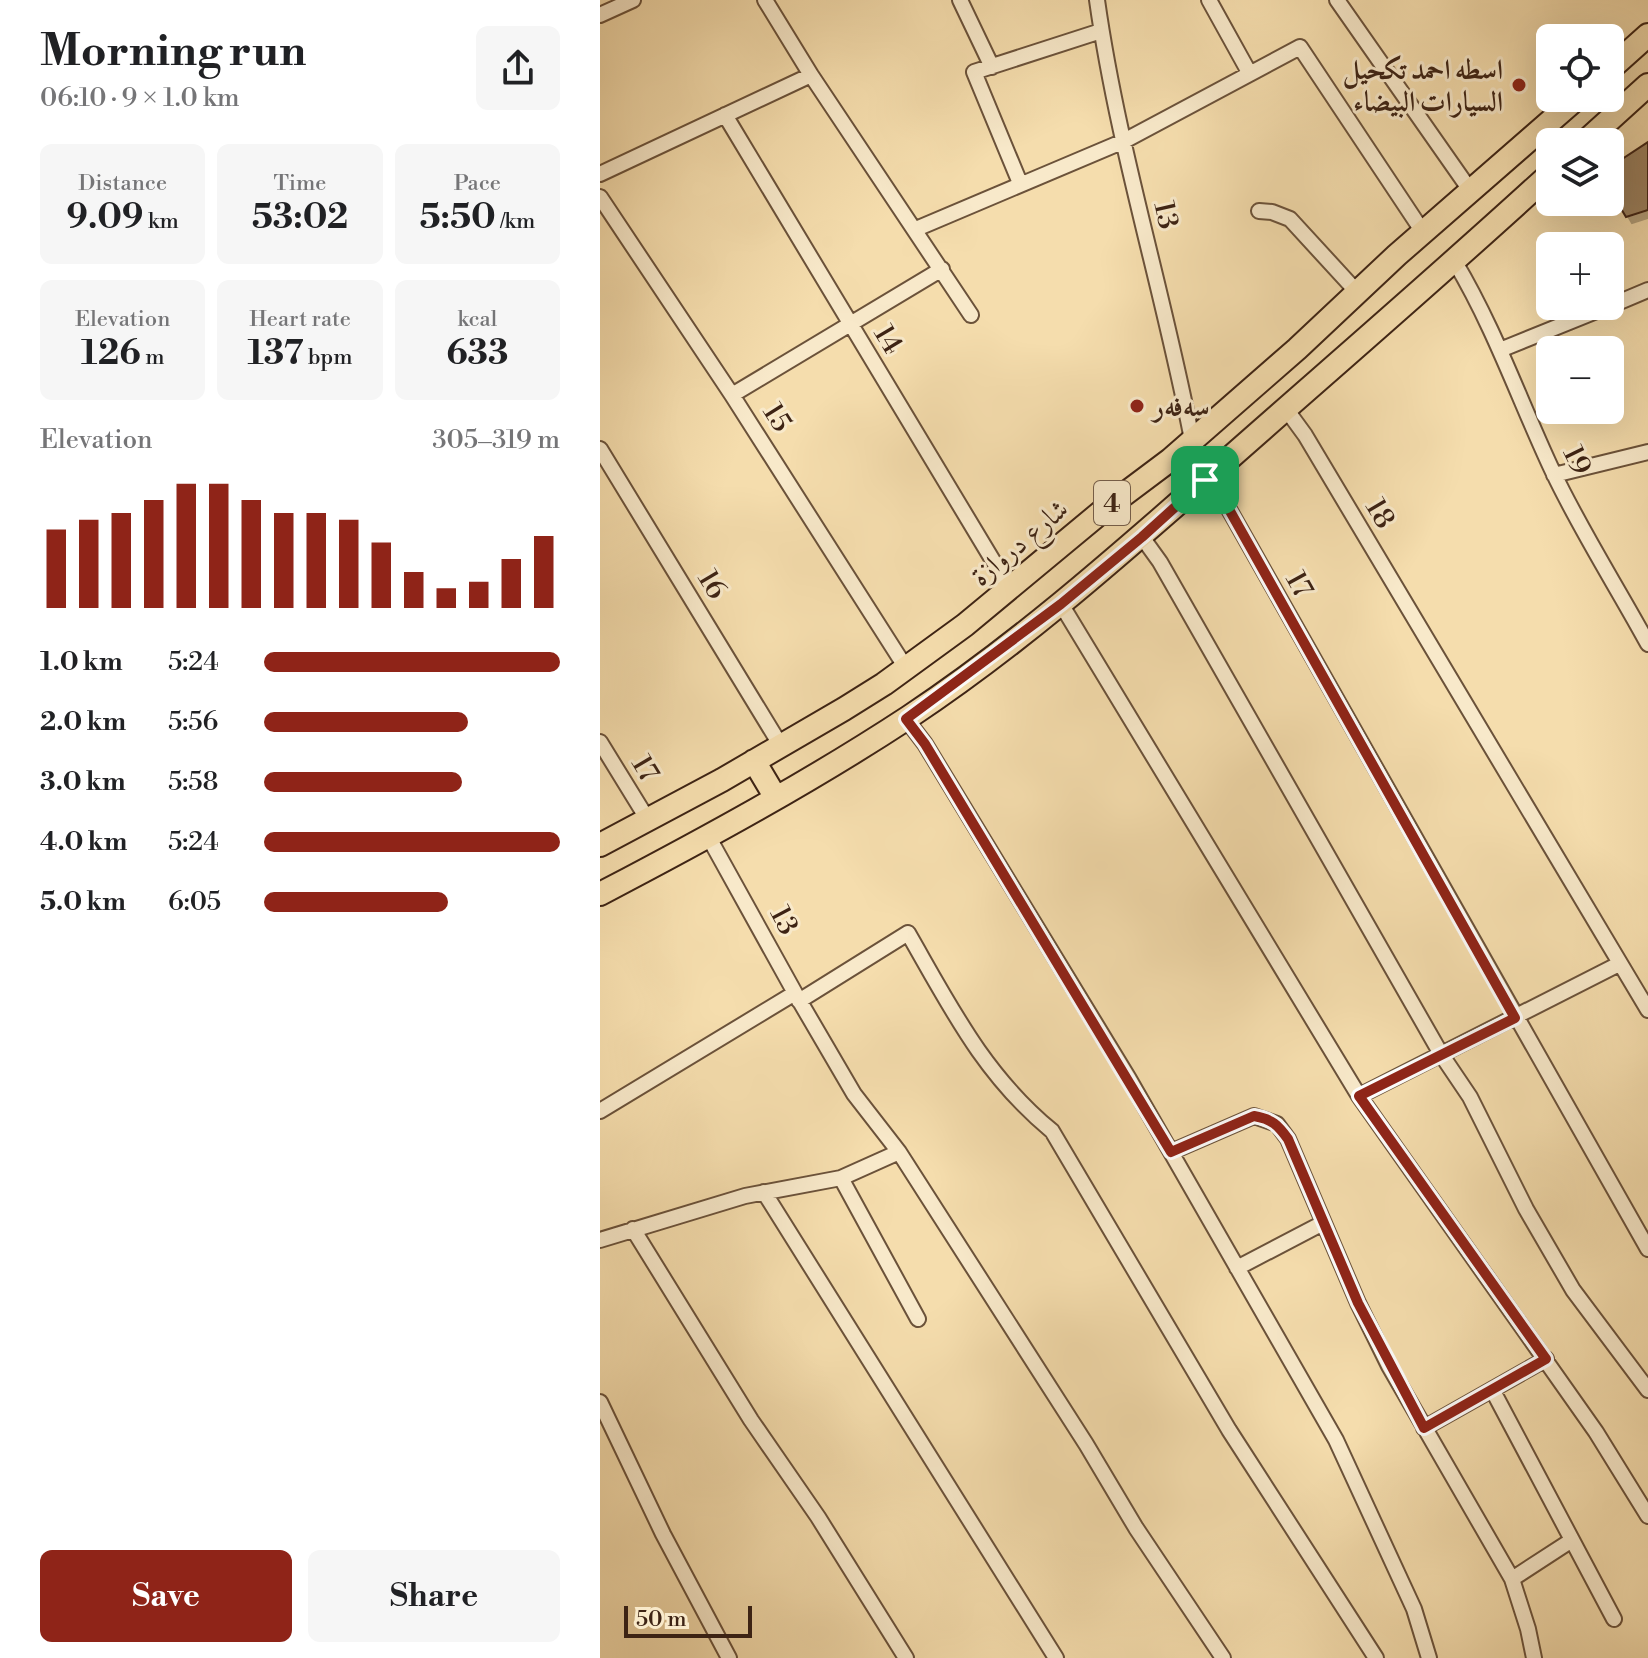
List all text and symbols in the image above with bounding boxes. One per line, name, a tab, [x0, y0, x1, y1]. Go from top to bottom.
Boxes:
text: Morning run	[40, 24, 306, 79]
map controls	[1536, 24, 1624, 424]
button: locate	[1536, 24, 1624, 112]
button: share	[476, 26, 560, 110]
place label: اسطه احمد تكحيل السيارات البيضاء	[1343, 53, 1503, 120]
marker: اسطه احمد تكحيل السيارات البيضاء	[1510, 76, 1528, 94]
text: 06:10 · 9 × 1.0 km	[40, 82, 239, 114]
button: layers	[1536, 128, 1624, 216]
text: Distance	[78, 170, 167, 197]
text: Time	[274, 170, 326, 197]
text: Pace	[454, 170, 501, 197]
text: 9.09	[67, 197, 143, 239]
text: 53:02	[252, 197, 348, 239]
text: 5:50	[419, 197, 496, 239]
street label: 13	[1145, 198, 1186, 233]
text: km	[143, 208, 179, 235]
text: /km	[496, 208, 535, 235]
button: +	[1536, 232, 1624, 320]
text: Elevation	[75, 306, 170, 333]
text: Heart rate	[249, 306, 351, 333]
text: kcal	[457, 306, 497, 333]
street label: 14	[866, 319, 910, 361]
text: 126	[81, 333, 141, 375]
text: 137	[247, 333, 303, 375]
text: 633	[446, 333, 509, 375]
button: −	[1536, 336, 1624, 424]
text: m	[141, 344, 164, 371]
text: bpm	[303, 344, 353, 371]
place label: سەفەر	[1150, 390, 1210, 425]
street label: 15	[755, 397, 799, 439]
marker: سەفەر	[1128, 397, 1146, 415]
text: Elevation	[40, 424, 153, 456]
text: 305–319 m	[432, 424, 560, 456]
street label: 19	[1555, 440, 1599, 481]
pin	[1171, 446, 1239, 514]
icon: arrive	[1183, 458, 1227, 502]
road number: 4	[1094, 481, 1130, 525]
street label: شارع دروازة	[964, 492, 1079, 598]
street label: 18	[1357, 492, 1402, 535]
street label: 16	[689, 564, 734, 606]
street label: 17	[1277, 565, 1320, 604]
text: 1.0 km	[40, 646, 123, 678]
text: 5:24	[168, 646, 219, 678]
text: 2.0 km	[40, 706, 126, 738]
text: 5:56	[168, 706, 218, 738]
street label: 17	[623, 749, 666, 788]
text: 3.0 km	[40, 766, 126, 798]
text: 5:58	[168, 766, 218, 798]
text: 4.0 km	[40, 826, 127, 858]
text: 5:24	[168, 826, 219, 858]
text: 5.0 km	[40, 886, 126, 918]
text: 6:05	[168, 886, 221, 918]
street label: 13	[762, 900, 806, 941]
button: Save	[40, 1550, 292, 1642]
button: Share	[308, 1550, 560, 1642]
scale bar	[624, 1602, 752, 1638]
text: 50 m	[636, 1606, 687, 1633]

